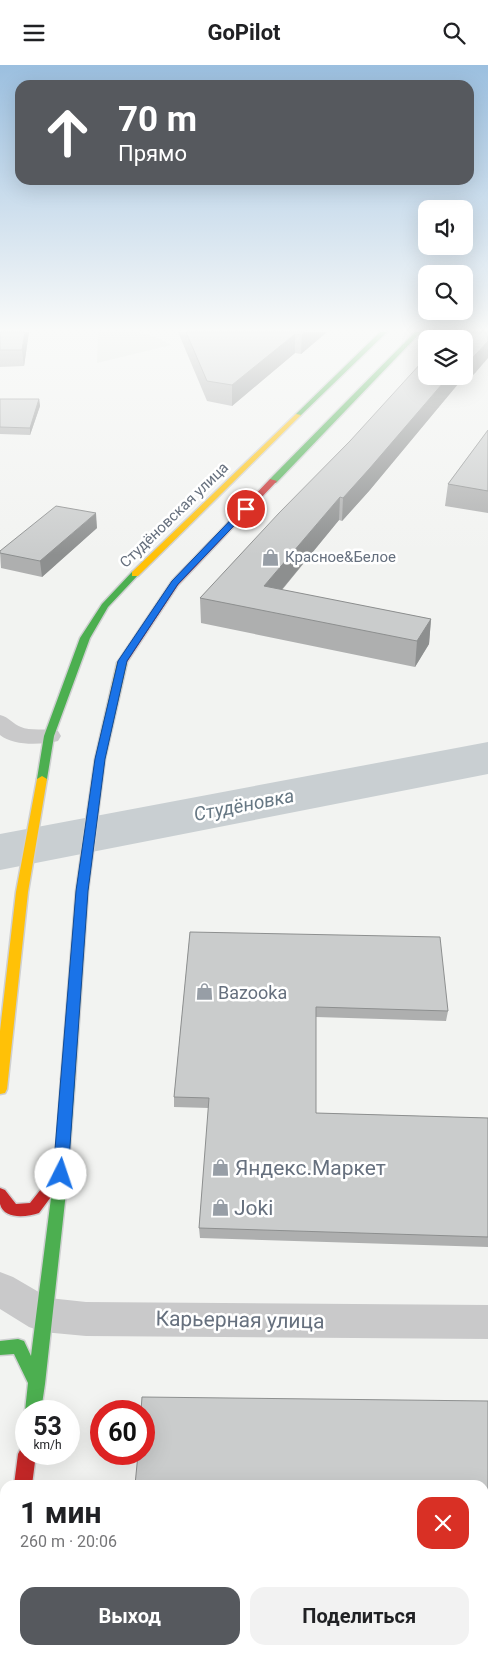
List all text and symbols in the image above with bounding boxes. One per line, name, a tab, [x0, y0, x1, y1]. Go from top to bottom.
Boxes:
icon: menu	[20, 19, 48, 47]
icon: search	[440, 19, 468, 47]
text: GoPilot	[207, 20, 281, 45]
text: 70 m	[118, 99, 197, 140]
icon: ahead	[35, 100, 100, 165]
text: Прямо	[118, 141, 187, 166]
map controls	[418, 200, 473, 385]
button: sound	[418, 200, 473, 255]
button: search	[418, 265, 473, 320]
button: layers	[418, 330, 473, 385]
street label: Студёновская улица	[116, 459, 232, 571]
pin	[225, 488, 267, 530]
icon: arrive	[232, 495, 260, 523]
shop icon: Красное&Белое	[261, 547, 281, 567]
place label: Красное&Белое	[285, 548, 396, 566]
water label: Студёновка	[192, 784, 296, 826]
shop icon: Bazooka	[194, 982, 214, 1002]
place label: Bazooka	[218, 982, 287, 1003]
position arrow	[34, 1147, 86, 1199]
place label: Яндекс.Маркет	[235, 1156, 386, 1180]
shop icon: Яндекс.Маркет	[211, 1158, 231, 1178]
place label: Joki	[234, 1196, 273, 1220]
shop icon: Joki	[210, 1198, 230, 1218]
street label: Карьерная улица	[155, 1307, 325, 1333]
speed limit sign: 60	[90, 1400, 155, 1465]
text: 53	[33, 1412, 62, 1441]
text: km/h	[33, 1438, 62, 1452]
text: 1 мин	[20, 1495, 101, 1530]
button: close	[417, 1497, 469, 1549]
text: 260 m · 20:06	[20, 1532, 117, 1551]
button: Выход	[20, 1587, 240, 1645]
button: Поделиться	[250, 1587, 469, 1645]

